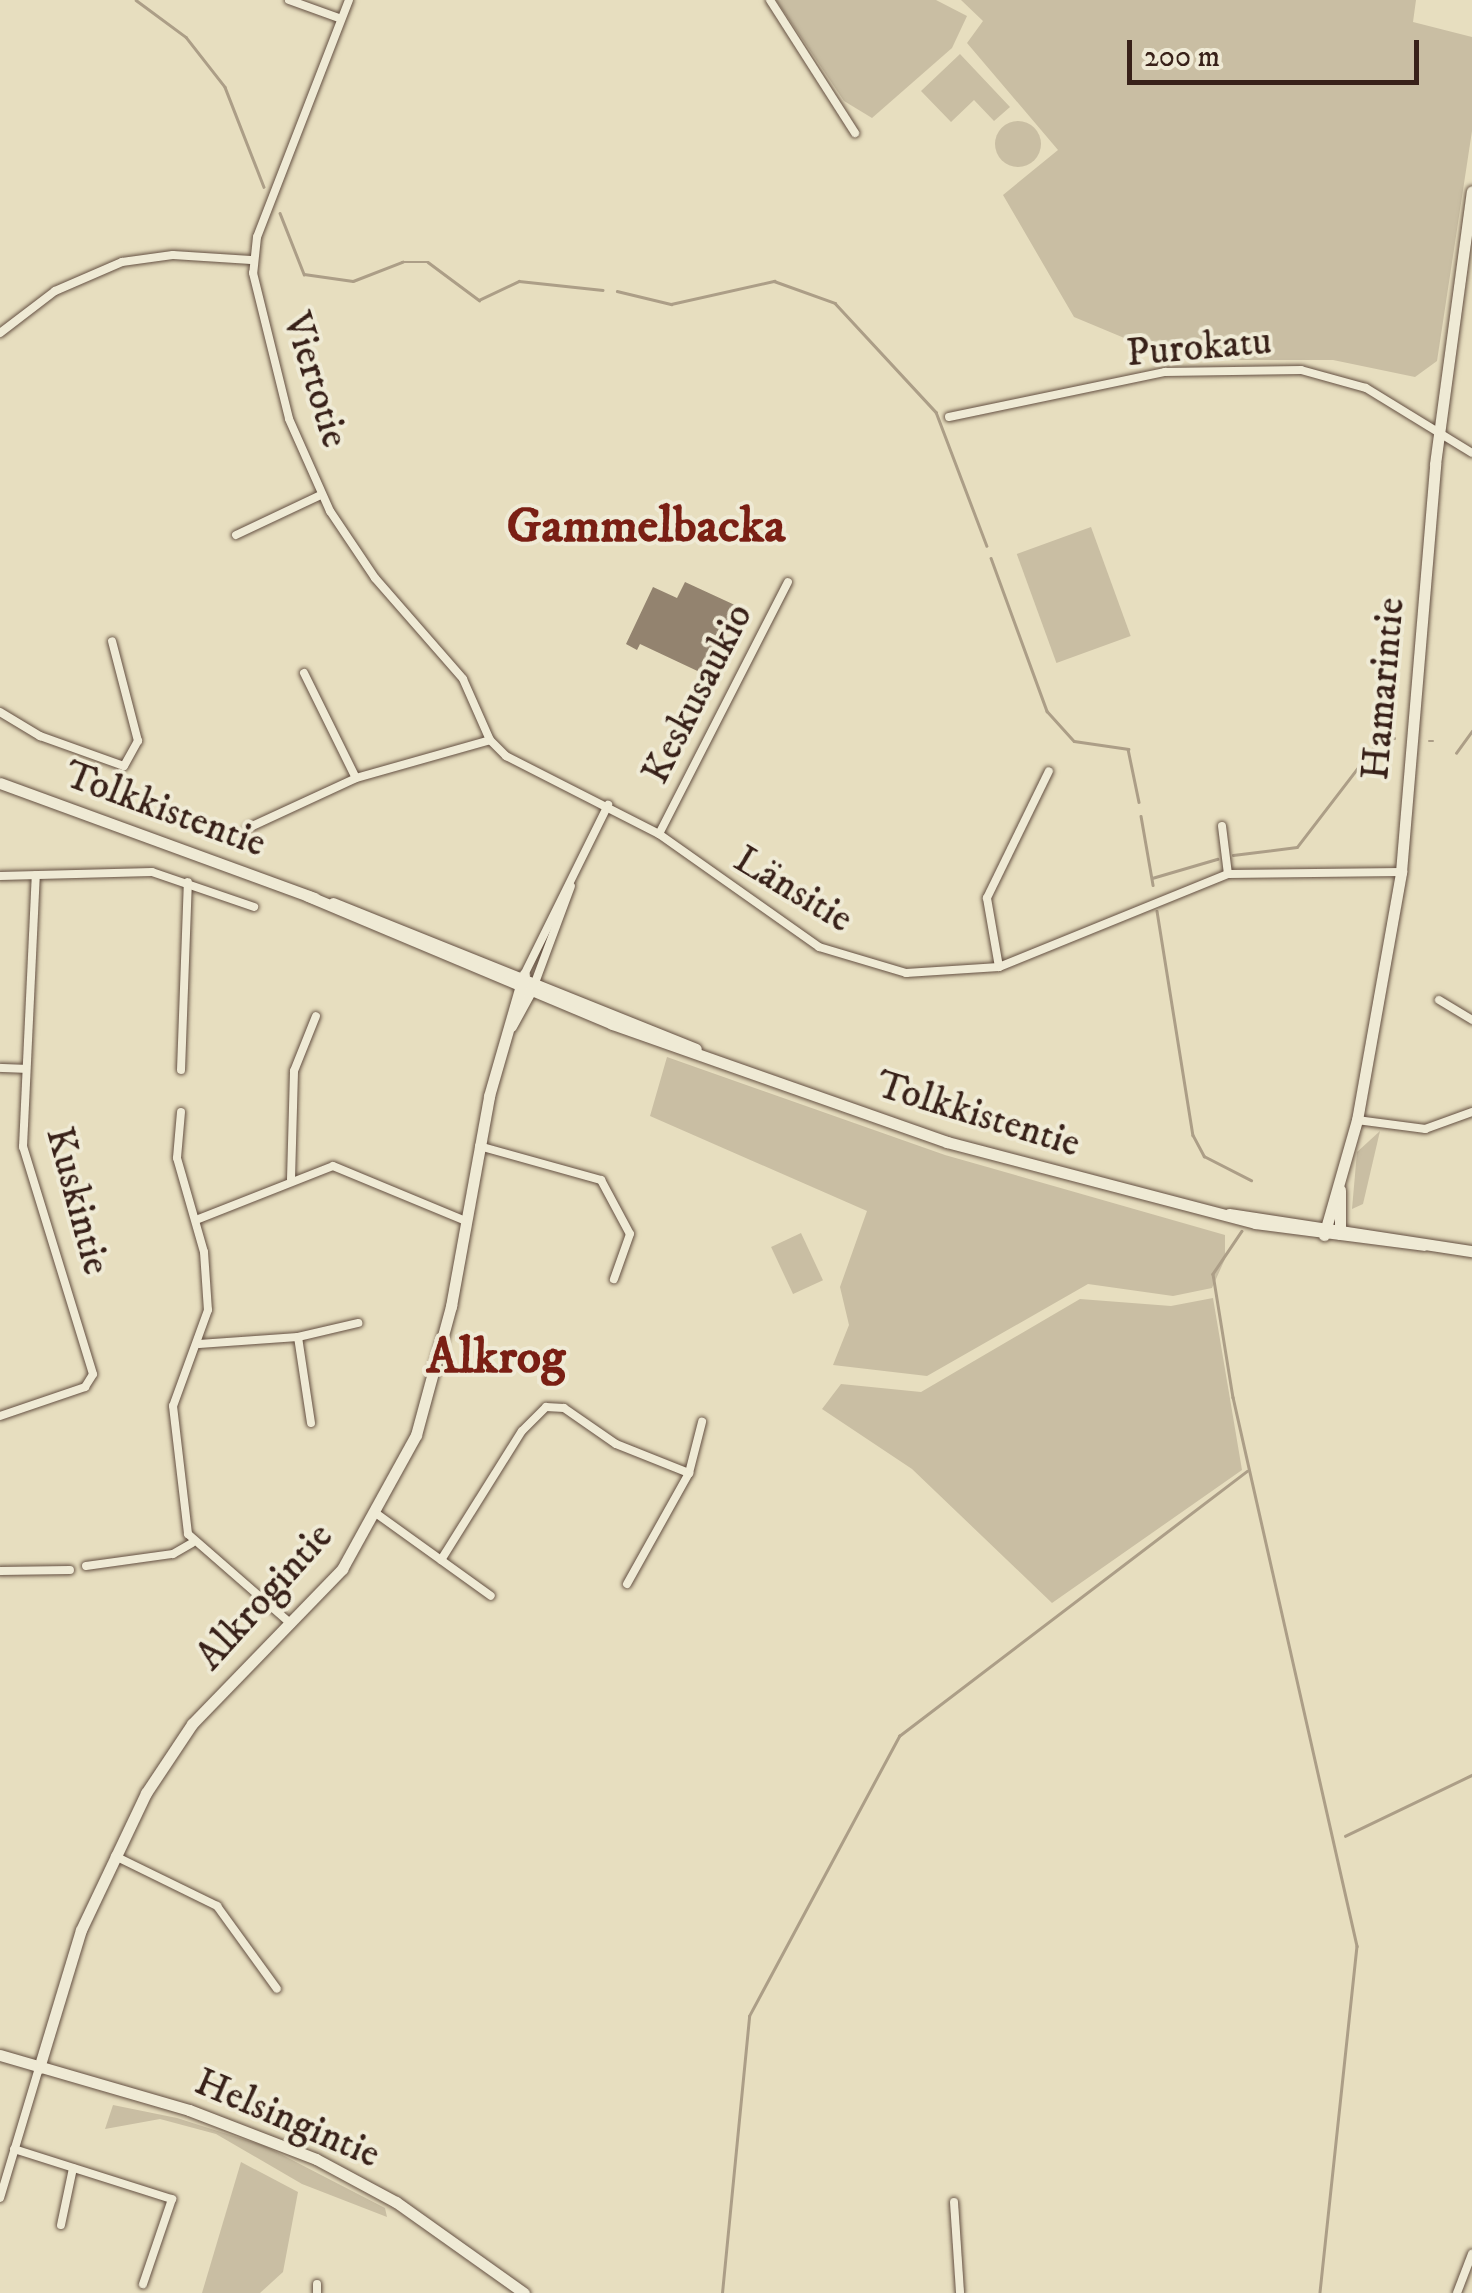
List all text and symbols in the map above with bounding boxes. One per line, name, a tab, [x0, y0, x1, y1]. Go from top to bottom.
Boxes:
scale bar	[1132, 20, 1424, 82]
text: 200 m	[1144, 39, 1220, 76]
street label: Viertotie	[272, 307, 358, 453]
street label: Purokatu	[1124, 318, 1274, 378]
district label: Gammelbacka	[506, 497, 786, 557]
street label: Keskusaukio	[632, 596, 764, 792]
street label: Hamarintie	[1352, 596, 1416, 782]
street label: Tolkkistentie	[58, 751, 272, 869]
street label: Länsitie	[725, 836, 861, 944]
street label: Tolkkistentie	[870, 1061, 1086, 1169]
street label: Kuskintie	[34, 1122, 120, 1280]
district label: Alkrog	[427, 1328, 565, 1388]
street label: Alkrogintie	[186, 1513, 344, 1681]
street label: Helsingintie	[187, 2059, 387, 2179]

